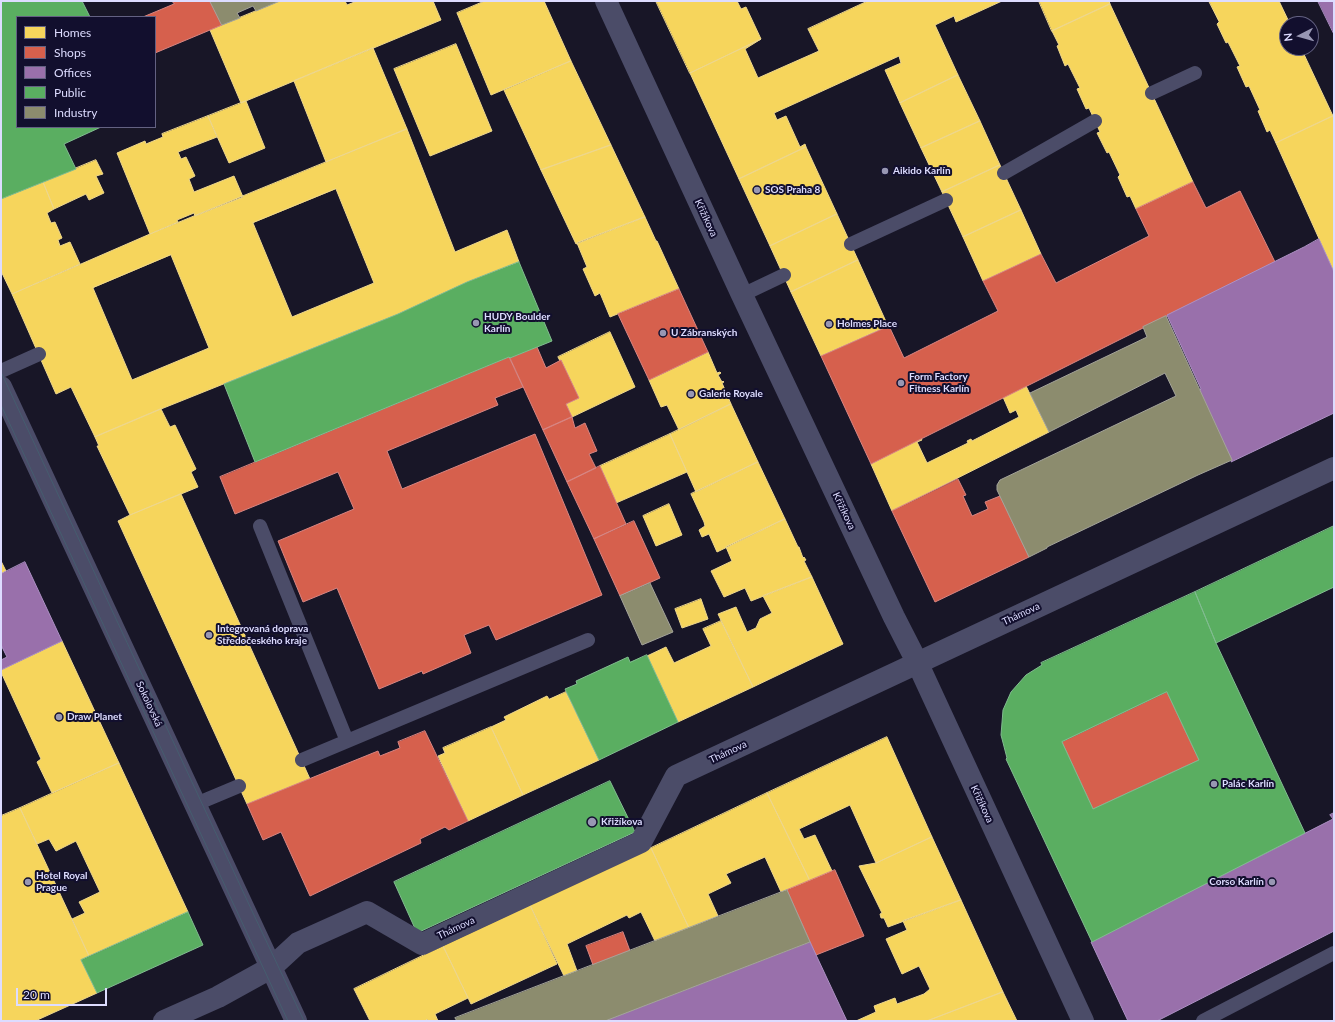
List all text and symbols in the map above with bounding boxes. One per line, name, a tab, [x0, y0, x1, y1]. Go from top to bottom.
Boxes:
legend	[16, 16, 156, 128]
north arrow	[1279, 16, 1319, 56]
text: Homes	[54, 25, 91, 40]
text: N	[1281, 32, 1294, 42]
text: Shops	[54, 45, 86, 60]
text: Offices	[54, 65, 91, 80]
text: Public	[54, 85, 86, 100]
text: Industry	[54, 105, 97, 120]
place label: Aikido Karlín	[893, 165, 951, 177]
marker: Aikido Karlín	[880, 166, 890, 176]
place label: SOS Praha 8	[765, 184, 820, 196]
marker: SOS Praha 8	[752, 185, 762, 195]
street label: Křižíkova	[692, 197, 720, 239]
place label: HUDY Boulder Karlín	[484, 311, 550, 334]
marker: HUDY Boulder Karlín	[471, 318, 481, 328]
place label: Holmes Place	[837, 318, 897, 330]
marker: Holmes Place	[824, 319, 834, 329]
place label: U Zábranských	[671, 327, 737, 339]
marker: U Zábranských	[658, 328, 668, 338]
place label: Form Factory Fitness Karlín	[909, 371, 969, 394]
marker: Form Factory Fitness Karlín	[896, 378, 906, 388]
place label: Galerie Royale	[699, 388, 763, 400]
marker: Galerie Royale	[686, 389, 696, 399]
street label: Křižíkova	[830, 490, 858, 532]
street label: Thámova	[1000, 600, 1042, 628]
place label: Integrovaná doprava Středočeského kraje	[217, 623, 308, 646]
marker: Integrovaná doprava Středočeského kraje	[204, 630, 214, 640]
street label: Sokolovská	[133, 679, 165, 729]
place label: Draw Planet	[67, 711, 122, 723]
marker: Draw Planet	[54, 712, 64, 722]
street label: Thámova	[707, 738, 749, 766]
place label: Palác Karlín	[1222, 778, 1274, 790]
marker: Palác Karlín	[1209, 779, 1219, 789]
street label: Křižíkova	[968, 783, 996, 825]
marker: Křižíkova	[586, 816, 598, 828]
place label: Křižíkova	[601, 816, 642, 828]
place label: Hotel Royal Prague	[36, 870, 88, 894]
place label: Corso Karlín	[1209, 876, 1264, 888]
marker: Hotel Royal Prague	[23, 877, 33, 887]
marker: Corso Karlín	[1267, 877, 1277, 887]
street label: Thámova	[435, 914, 477, 942]
scale bar	[18, 980, 109, 1006]
text: 20 m	[23, 987, 50, 1002]

